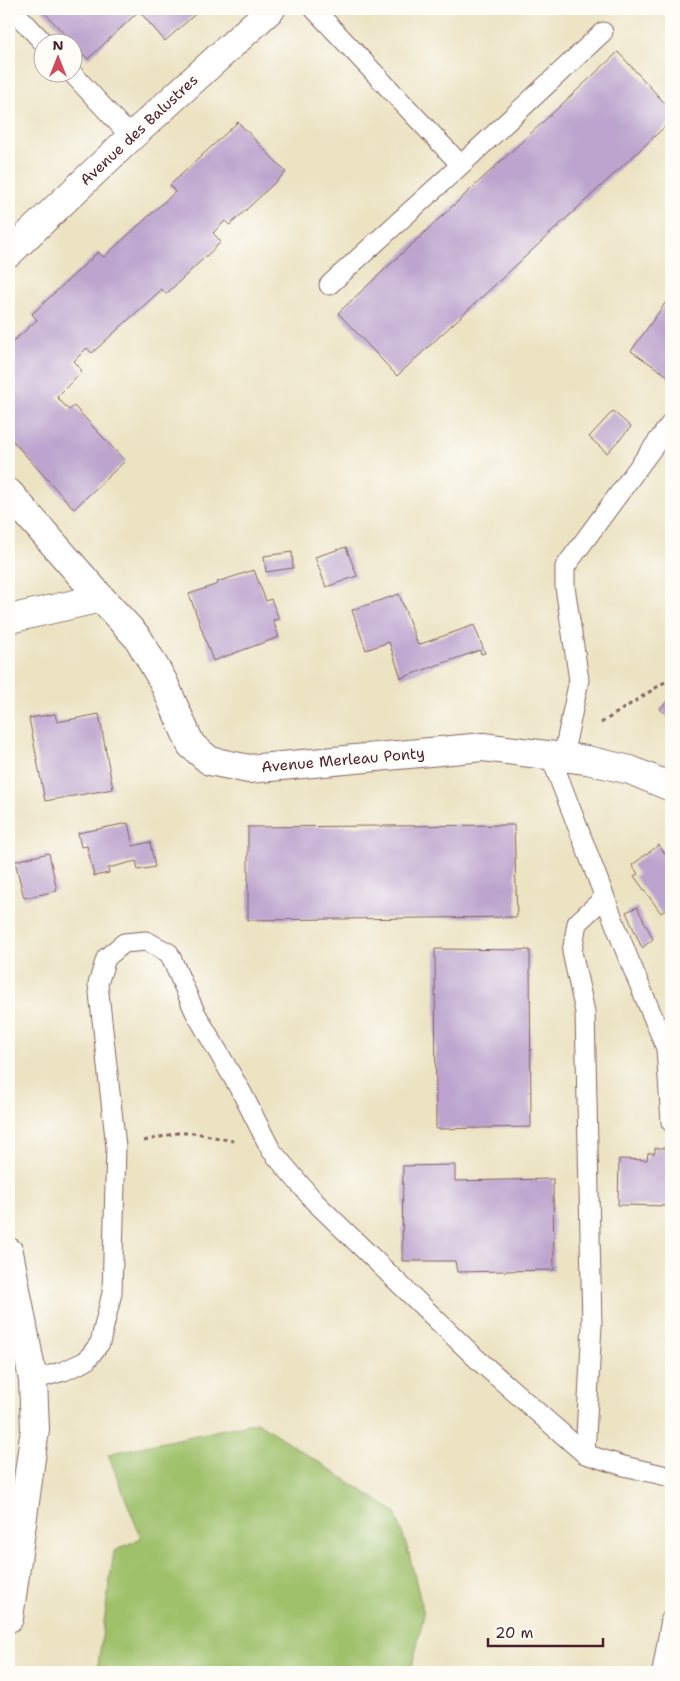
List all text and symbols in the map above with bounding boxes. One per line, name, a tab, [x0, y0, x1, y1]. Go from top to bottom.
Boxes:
north arrow	[32, 32, 82, 82]
text: N	[52, 36, 64, 54]
street label: Avenue des Balustres	[76, 70, 202, 190]
street label: Avenue Merleau Ponty	[260, 743, 426, 777]
scale bar	[488, 1616, 602, 1648]
text: 20 m	[495, 1623, 534, 1643]

